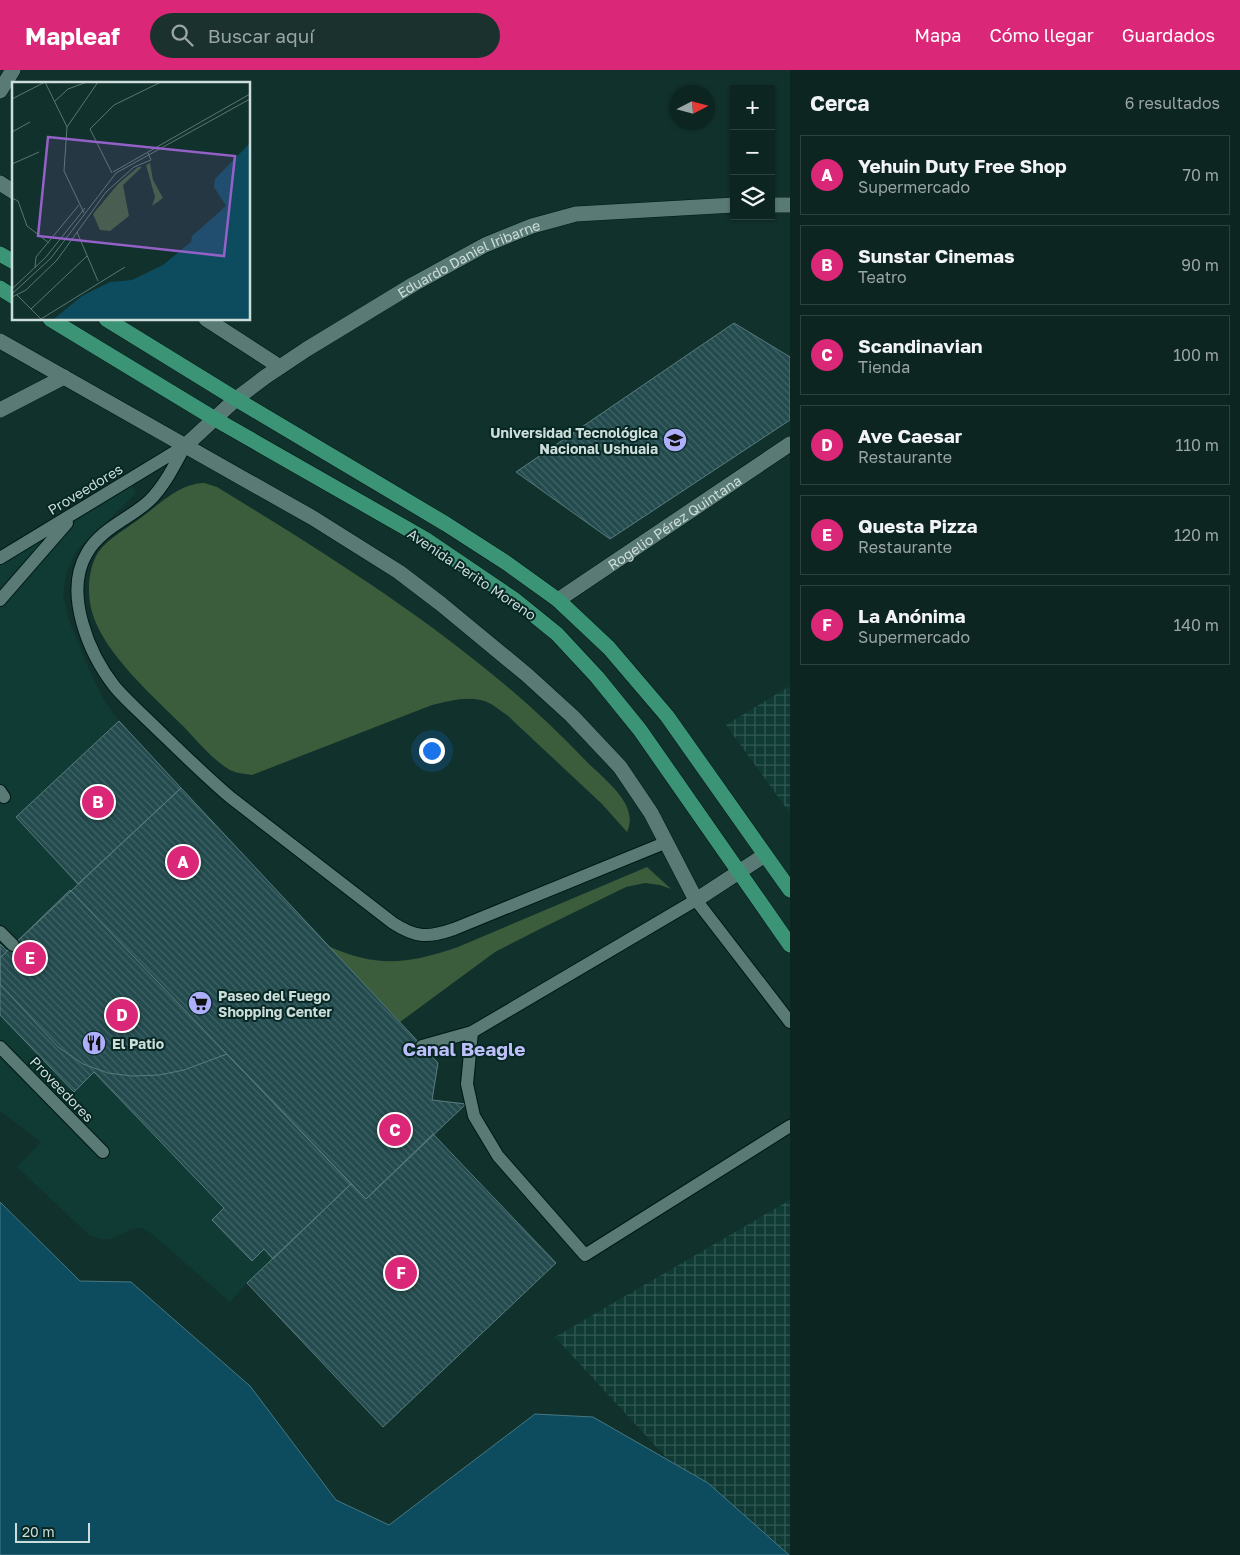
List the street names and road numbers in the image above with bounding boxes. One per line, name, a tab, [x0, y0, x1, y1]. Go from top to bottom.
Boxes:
street label: Eduardo Daniel Iribarne	[394, 216, 542, 301]
street label: Proveedores	[45, 460, 125, 518]
street label: Rogelio Pérez Quintana	[604, 471, 744, 573]
street label: Avenida Perito Moreno	[405, 525, 539, 623]
street label: Proveedores	[27, 1053, 97, 1125]

